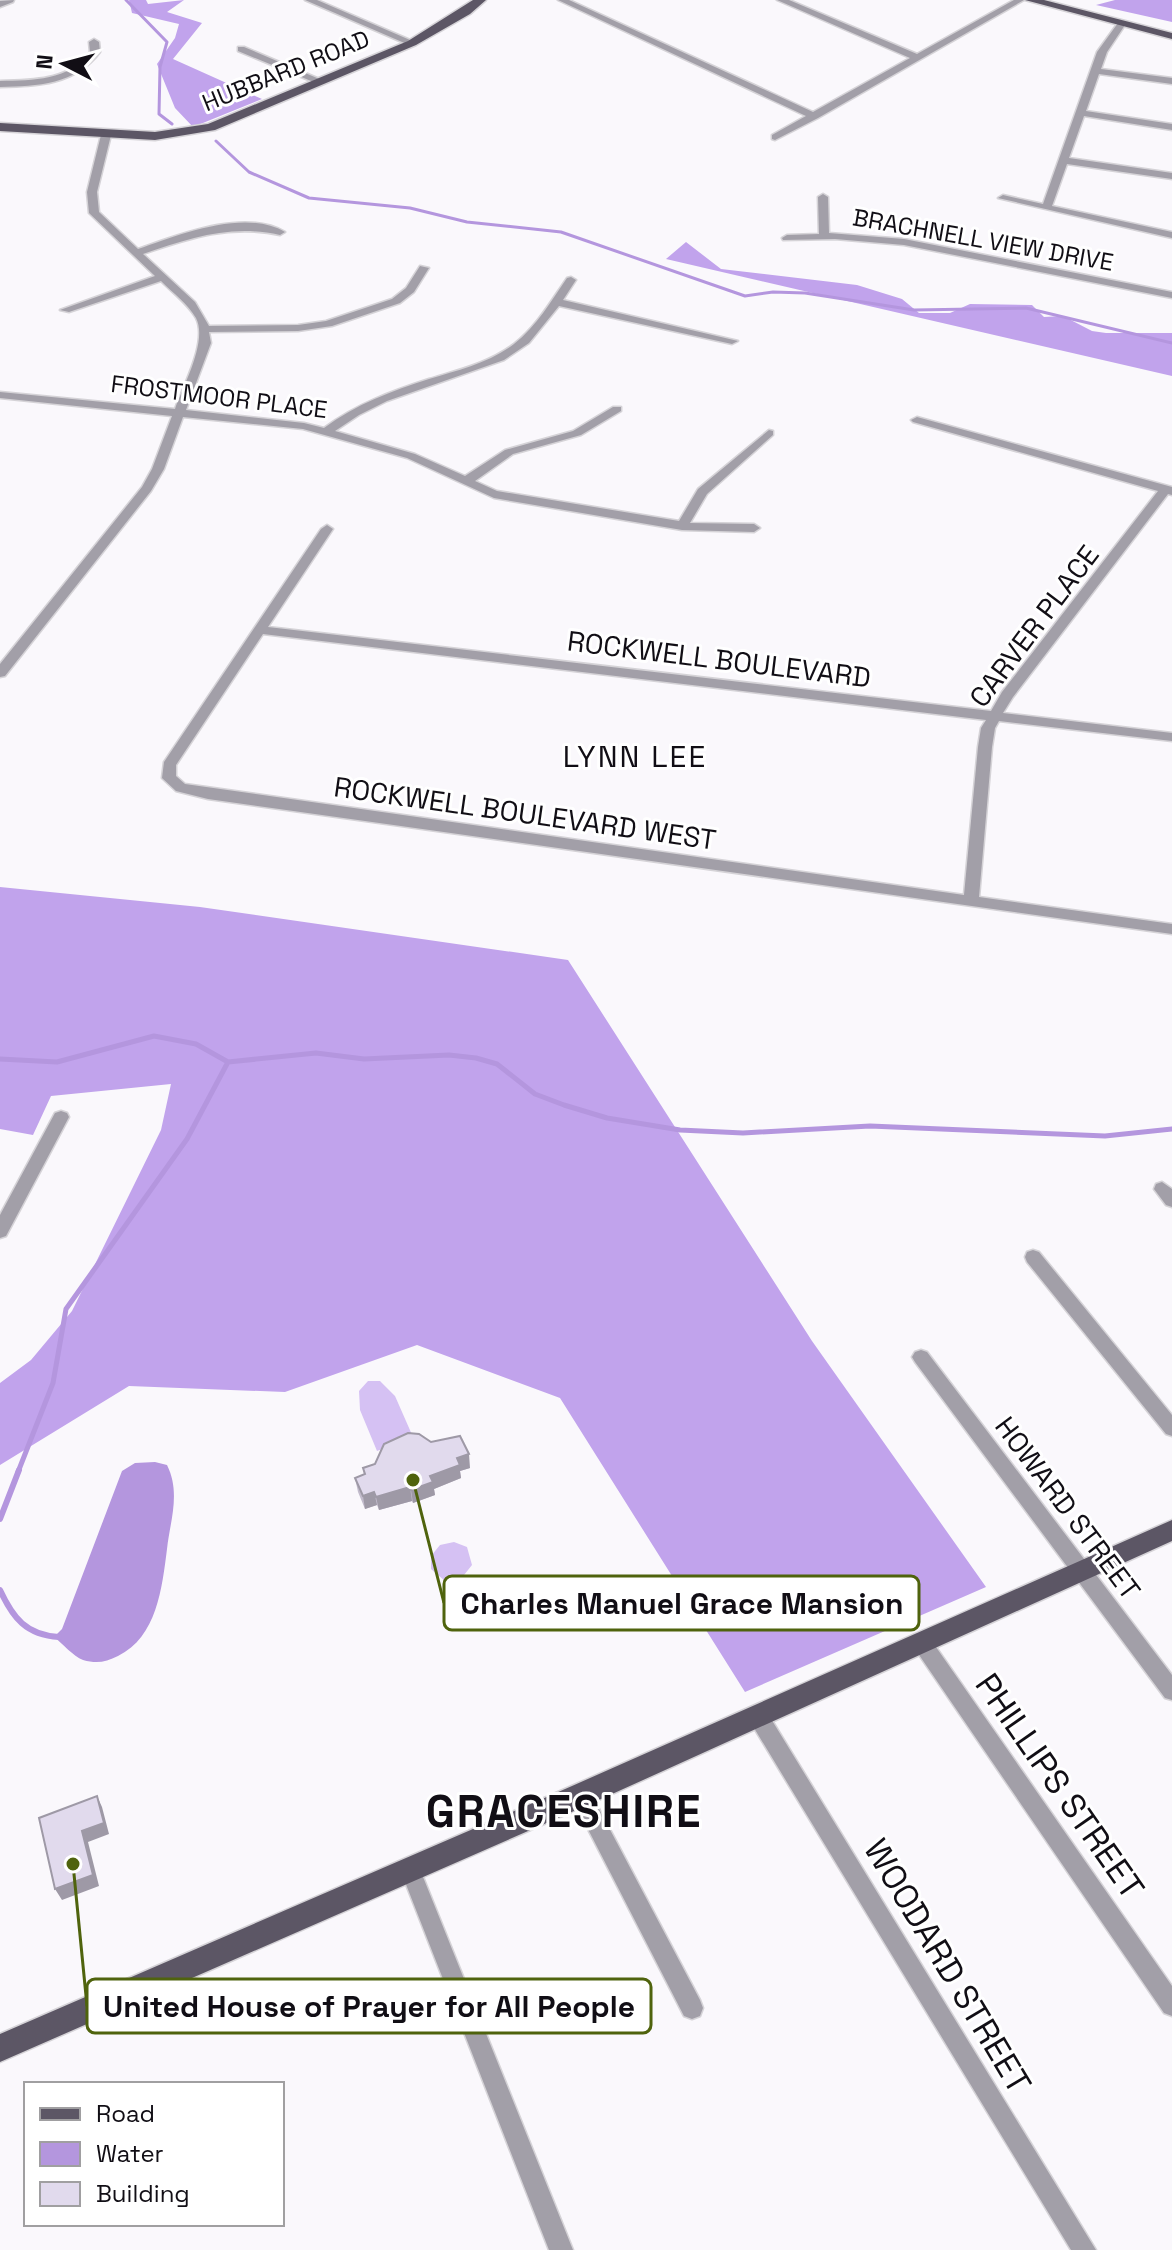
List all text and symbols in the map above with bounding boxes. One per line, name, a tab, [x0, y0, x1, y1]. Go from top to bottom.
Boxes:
street label: HUBBARD ROAD	[198, 23, 374, 118]
north arrow	[24, 24, 104, 104]
text: N	[29, 53, 59, 71]
street label: BRACHNELL VIEW DRIVE	[850, 201, 1116, 278]
street label: FROSTMOOR PLACE	[109, 368, 329, 425]
street label: CARVER PLACE	[961, 538, 1107, 714]
street label: ROCKWELL BOULEVARD	[565, 623, 873, 695]
district label: LYNN LEE	[563, 737, 707, 776]
street label: ROCKWELL BOULEVARD WEST	[332, 768, 718, 858]
street label: HOWARD STREET	[987, 1409, 1149, 1607]
callout: Charles Manuel Grace Mansion	[444, 1576, 919, 1630]
text: Charles Manuel Grace Mansion	[461, 1584, 903, 1623]
street label: PHILLIPS STREET	[966, 1665, 1153, 1908]
district label: GRACESHIRE	[426, 1784, 702, 1840]
street label: WOODARD STREET	[854, 1831, 1041, 2102]
callout: United House of Prayer for All People	[87, 1979, 651, 2033]
text: United House of Prayer for All People	[103, 1987, 635, 2026]
legend	[24, 2082, 284, 2226]
text: Road	[96, 2098, 155, 2129]
text: Water	[96, 2138, 164, 2169]
text: Building	[96, 2178, 190, 2209]

